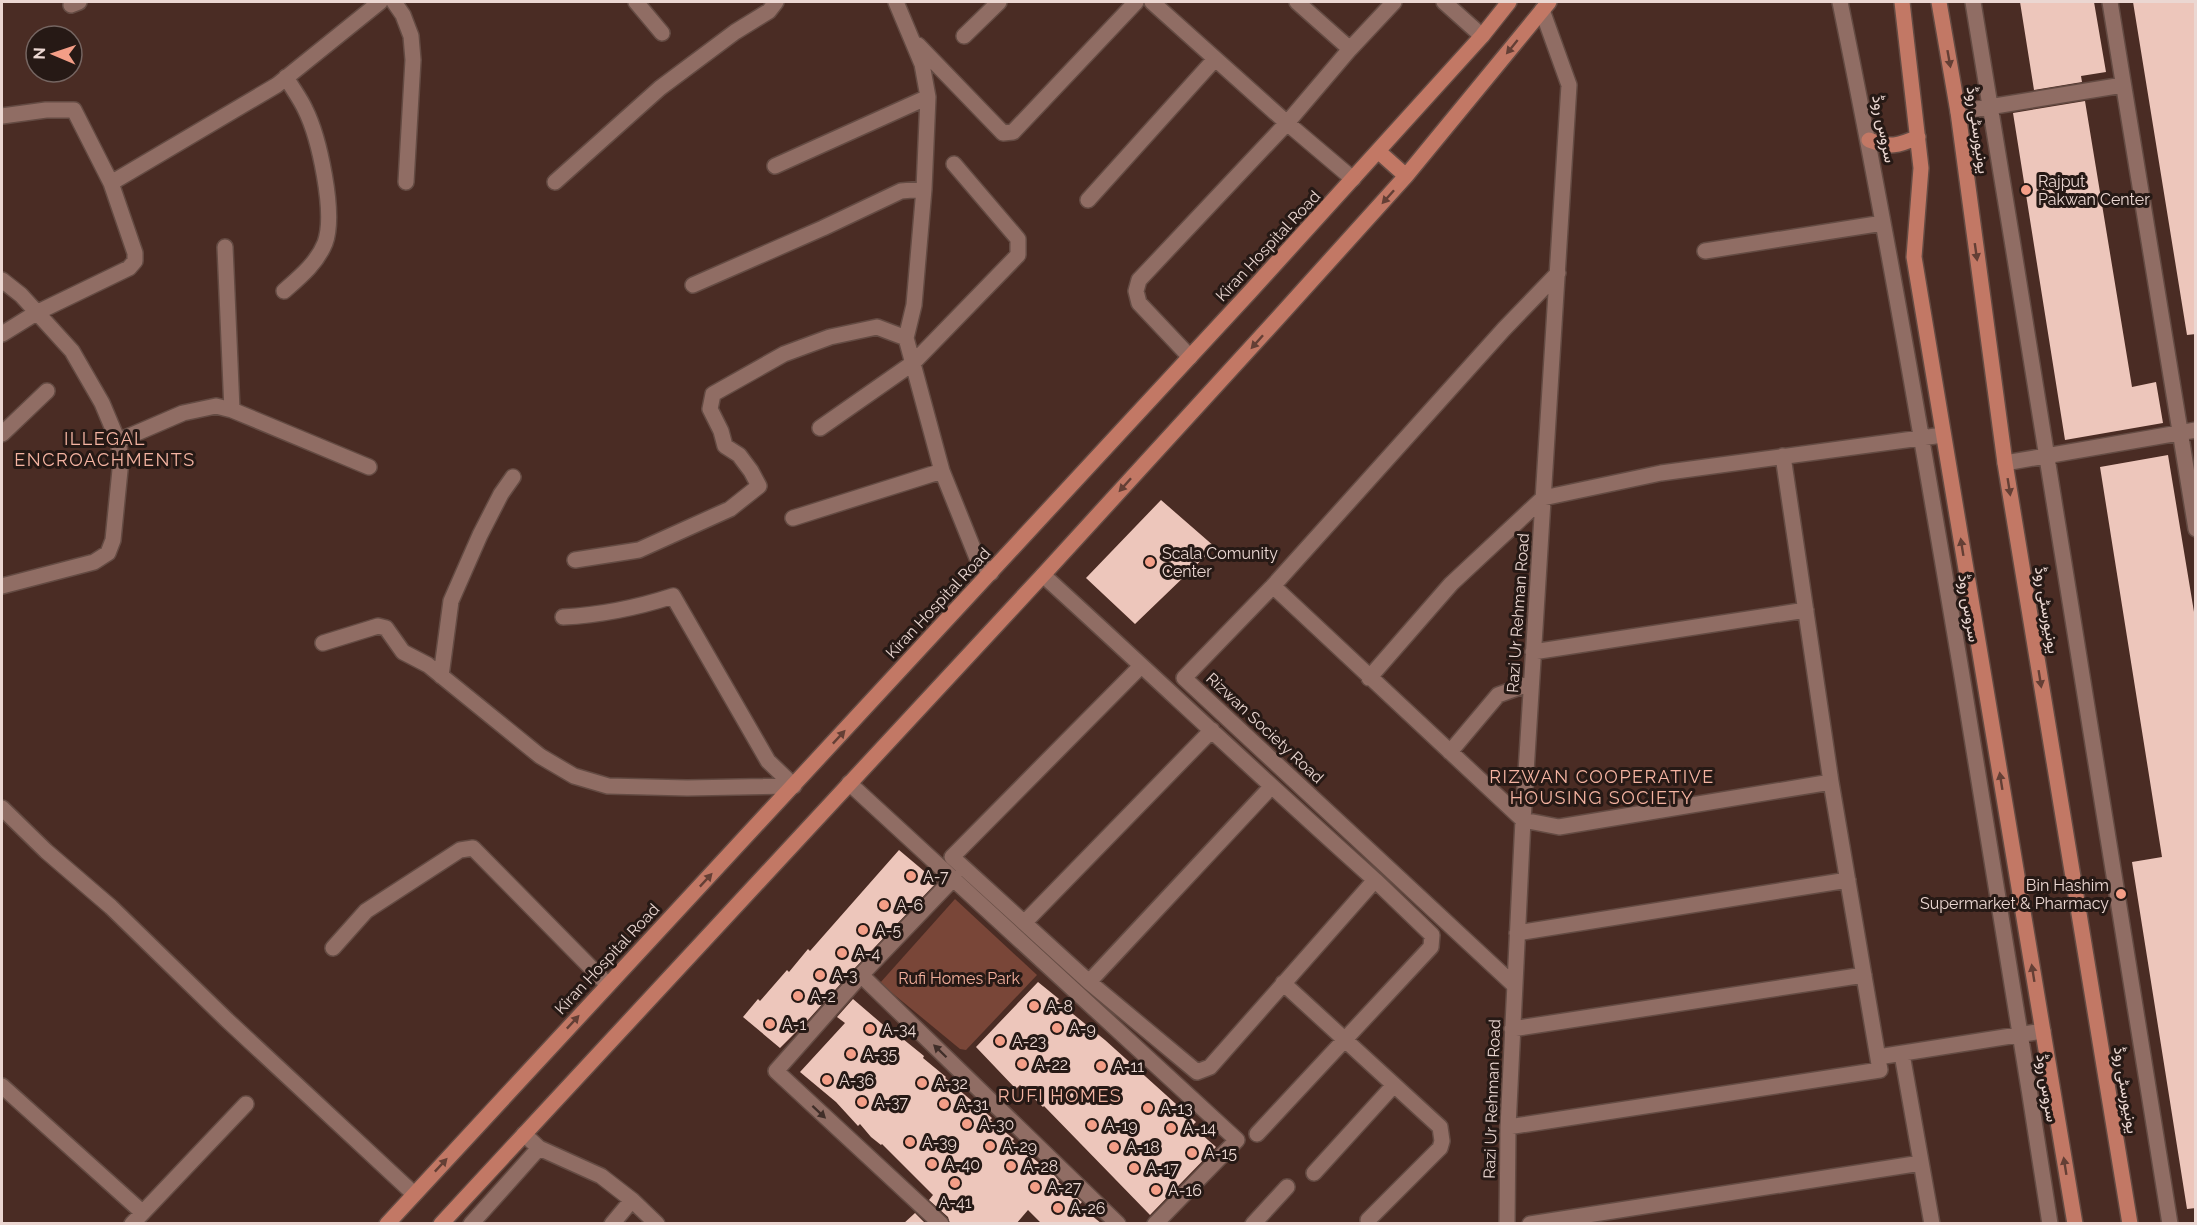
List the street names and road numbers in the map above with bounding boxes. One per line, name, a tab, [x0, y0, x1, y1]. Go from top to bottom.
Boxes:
street label: یونیورسٹی روڈ	[1961, 85, 1994, 175]
street label: سروس روڈ	[1867, 93, 1900, 165]
street label: Kiran Hospital Road	[1212, 187, 1324, 305]
street label: Razi Ur Rehman Road	[1503, 533, 1533, 693]
street label: Kiran Hospital Road	[882, 544, 994, 662]
street label: یونیورسٹی روڈ	[2030, 565, 2063, 655]
street label: سروس روڈ	[1953, 573, 1984, 644]
street label: Rizwan Society Road	[1202, 669, 1328, 787]
street label: Kiran Hospital Road	[551, 900, 663, 1018]
street label: Razi Ur Rehman Road	[1480, 1019, 1504, 1179]
street label: یونیورسٹی روڈ	[2109, 1045, 2142, 1135]
street label: سروس روڈ	[2031, 1053, 2062, 1124]

